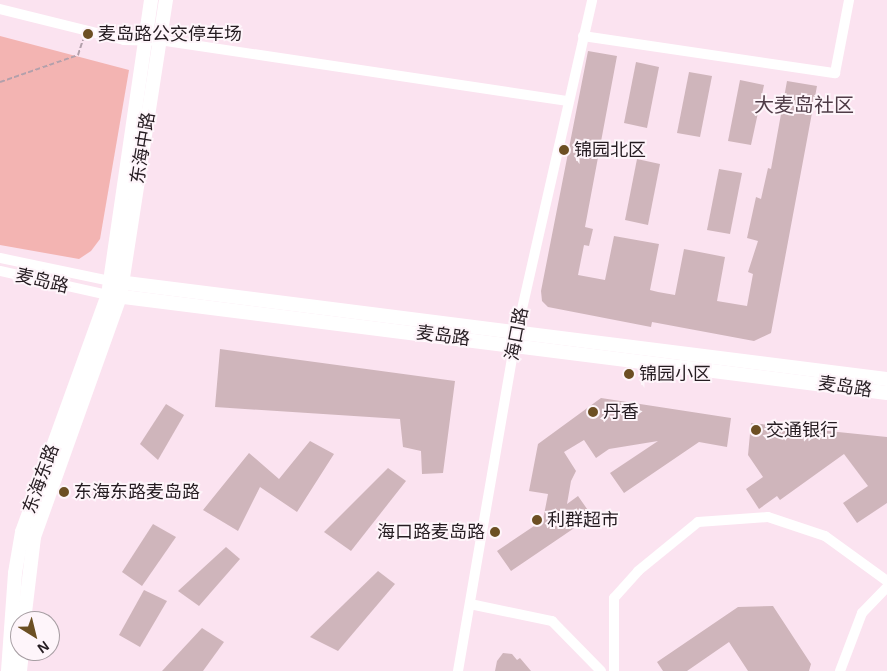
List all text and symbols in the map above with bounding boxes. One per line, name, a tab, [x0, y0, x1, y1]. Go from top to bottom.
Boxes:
place label: 麦岛路公交停车场	[98, 23, 242, 45]
marker: 麦岛路公交停车场	[82, 28, 94, 40]
district label: 大麦岛社区	[754, 93, 854, 117]
street label: 东海中路	[127, 111, 159, 185]
place label: 锦园北区	[574, 139, 646, 161]
marker: 锦园北区	[558, 144, 570, 156]
street label: 麦岛路	[13, 264, 71, 298]
street label: 海口路	[501, 305, 533, 363]
street label: 麦岛路	[415, 322, 471, 350]
place label: 锦园小区	[639, 363, 711, 385]
marker: 锦园小区	[623, 368, 635, 380]
street label: 麦岛路	[817, 373, 873, 401]
place label: 丹香	[603, 401, 639, 423]
marker: 丹香	[587, 406, 599, 418]
place label: 交通银行	[766, 419, 838, 441]
marker: 交通银行	[750, 424, 762, 436]
street label: 东海东路	[19, 441, 63, 517]
place label: 东海东路麦岛路	[74, 481, 200, 503]
marker: 东海东路麦岛路	[58, 486, 70, 498]
place label: 利群超市	[547, 509, 619, 531]
marker: 利群超市	[531, 514, 543, 526]
place label: 海口路麦岛路	[377, 521, 485, 543]
marker: 海口路麦岛路	[489, 526, 501, 538]
north arrow	[10, 611, 60, 661]
text: N	[34, 638, 52, 657]

